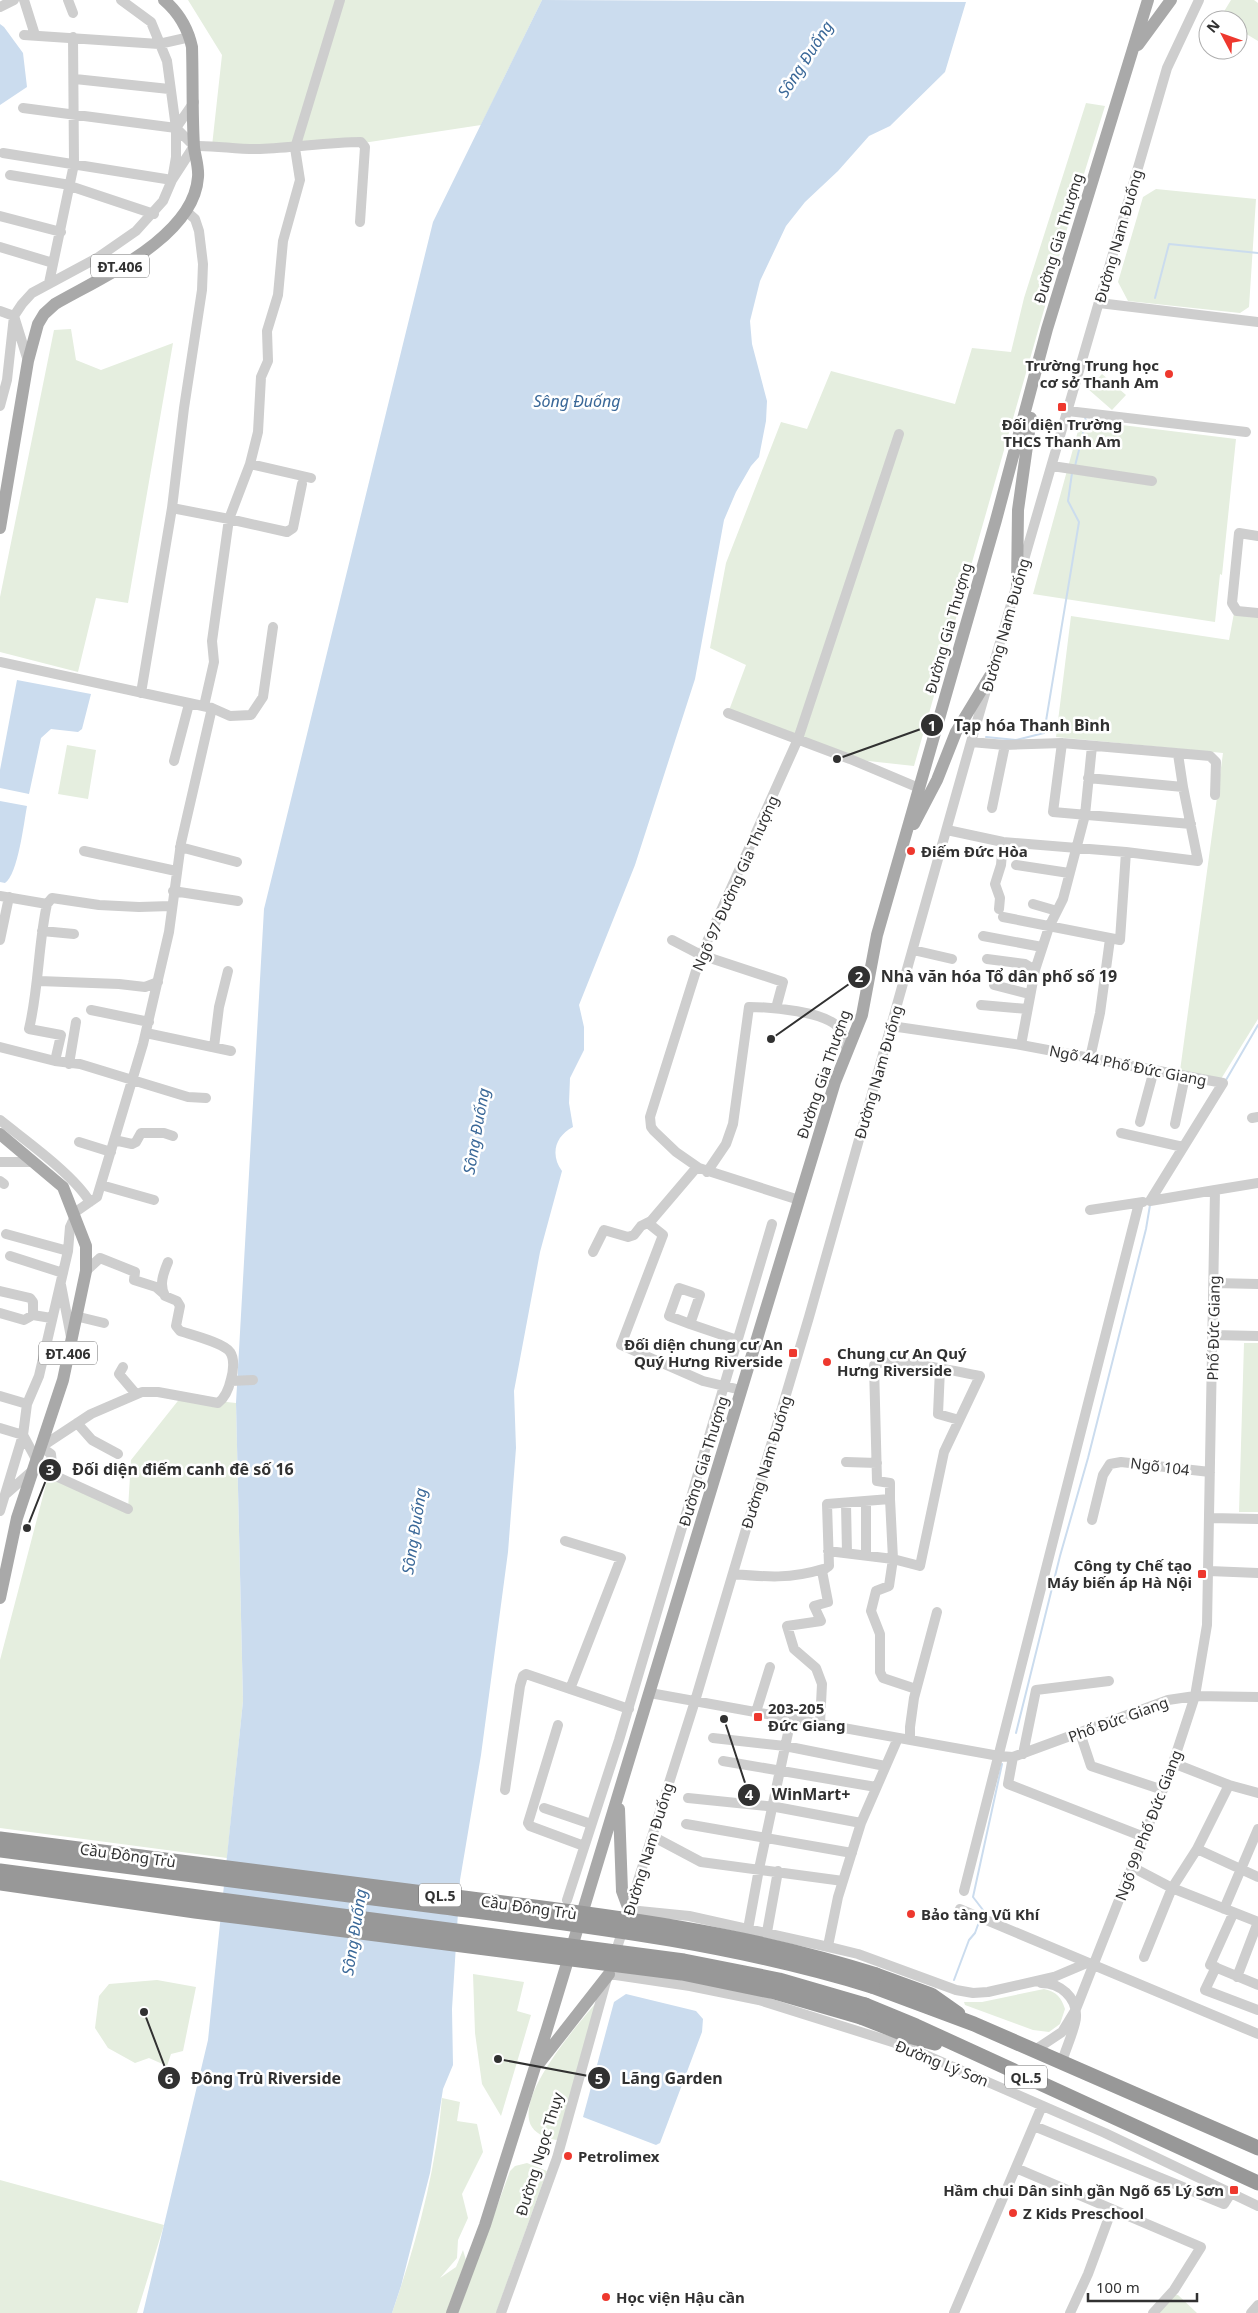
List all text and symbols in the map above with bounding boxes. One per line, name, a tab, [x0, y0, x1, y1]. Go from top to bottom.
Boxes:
north arrow	[1198, 10, 1248, 60]
water label: Sông Đuống	[772, 16, 838, 102]
text: N	[1202, 16, 1224, 37]
street label: Đường Nam Đuống	[1089, 167, 1147, 305]
street label: Đường Gia Thượng	[1029, 170, 1087, 306]
road number: ĐT.406	[91, 255, 149, 278]
place label: Trường Trung học cơ sở Thanh Am	[1025, 355, 1159, 392]
marker: Trường Trung học cơ sở Thanh Am	[1163, 368, 1175, 380]
water label: Sông Đuống	[533, 390, 621, 412]
marker: Đối diện Trường THCS Thanh Am	[1056, 401, 1068, 413]
place label: Đối diện Trường THCS Thanh Am	[1002, 414, 1122, 451]
street label: Đường Nam Đuống	[976, 556, 1034, 694]
street label: Đường Gia Thượng	[920, 560, 976, 696]
callout: Tạp hóa Thanh Bình	[919, 710, 1121, 741]
text: Tạp hóa Thanh Bình	[954, 714, 1110, 736]
text: 1	[928, 715, 936, 735]
street label: Ngõ 97 Đường Gia Thượng	[687, 792, 783, 974]
place label: Điếm Đức Hòa	[921, 841, 1028, 861]
marker: Điếm Đức Hòa	[905, 845, 917, 857]
callout: Nhà văn hóa Tổ dân phố số 19	[846, 961, 1127, 992]
text: Nhà văn hóa Tổ dân phố số 19	[881, 965, 1117, 987]
text: 2	[855, 966, 864, 986]
street label: Đường Nam Đuống	[849, 1003, 907, 1141]
street label: Đường Gia Thượng	[792, 1007, 854, 1141]
street label: Ngõ 44 Phố Đức Giang	[1048, 1040, 1208, 1090]
water label: Sông Đuống	[458, 1086, 494, 1176]
street label: Phố Đức Giang	[1202, 1275, 1224, 1381]
place label: Đối diện chung cư An Quý Hưng Riverside	[624, 1334, 783, 1371]
road number: ĐT.406	[39, 1342, 97, 1365]
place label: Chung cư An Quý Hưng Riverside	[837, 1343, 967, 1380]
marker: Đối diện chung cư An Quý Hưng Riverside	[787, 1347, 799, 1359]
marker: Chung cư An Quý Hưng Riverside	[821, 1356, 833, 1368]
street label: Đường Gia Thượng	[674, 1393, 732, 1529]
street label: Đường Nam Đuống	[736, 1393, 796, 1531]
street label: Ngõ 104	[1129, 1452, 1191, 1480]
callout: Đối diện điếm canh đê số 16	[37, 1454, 304, 1485]
text: Đối diện điếm canh đê số 16	[72, 1458, 294, 1480]
text: 3	[46, 1459, 54, 1479]
water label: Sông Đuống	[396, 1486, 432, 1576]
place label: Công ty Chế tạo Máy biến áp Hà Nội	[1047, 1555, 1192, 1592]
marker: Công ty Chế tạo Máy biến áp Hà Nội	[1196, 1568, 1208, 1580]
street label: Phố Đức Giang	[1065, 1692, 1171, 1746]
place label: 203-205 Đức Giang	[768, 1698, 846, 1735]
marker: 203-205 Đức Giang	[752, 1711, 764, 1723]
street label: Ngõ 99 Phố Đức Giang	[1110, 1747, 1186, 1903]
callout: WinMart+	[737, 1779, 860, 1810]
street label: Đường Nam Đuống	[618, 1780, 678, 1918]
text: WinMart+	[772, 1783, 850, 1805]
text: 4	[745, 1784, 754, 1804]
street label: Cầu Đông Trù	[79, 1838, 177, 1872]
road number: QL.5	[419, 1884, 461, 1906]
water label: Sông Đuống	[336, 1887, 372, 1977]
street label: Cầu Đông Trù	[480, 1890, 578, 1924]
place label: Bảo tàng Vũ Khí	[921, 1904, 1041, 1924]
marker: Bảo tàng Vũ Khí	[905, 1908, 917, 1920]
street label: Đường Lý Sơn	[892, 2035, 992, 2091]
callout: Đông Trù Riverside	[156, 2063, 352, 2094]
callout: Lãng Garden	[587, 2063, 733, 2094]
road number: QL.5	[1005, 2066, 1047, 2088]
text: Đông Trù Riverside	[191, 2067, 341, 2089]
text: Lãng Garden	[621, 2067, 723, 2089]
text: 6	[165, 2068, 174, 2088]
text: 5	[595, 2068, 603, 2088]
street label: Đường Ngọc Thụy	[511, 2090, 567, 2218]
place label: Petrolimex	[578, 2146, 660, 2166]
marker: Petrolimex	[562, 2150, 574, 2162]
place label: Hầm chui Dân sinh gần Ngõ 65 Lý Sơn	[943, 2180, 1224, 2200]
marker: Hầm chui Dân sinh gần Ngõ 65 Lý Sơn	[1228, 2184, 1240, 2196]
place label: Z Kids Preschool	[1023, 2203, 1144, 2223]
marker: Z Kids Preschool	[1007, 2207, 1019, 2219]
scale bar	[1088, 2270, 1197, 2302]
text: 100 m	[1096, 2277, 1140, 2297]
place label: Học viện Hậu cần	[616, 2287, 745, 2307]
marker: Học viện Hậu cần	[600, 2291, 612, 2303]

